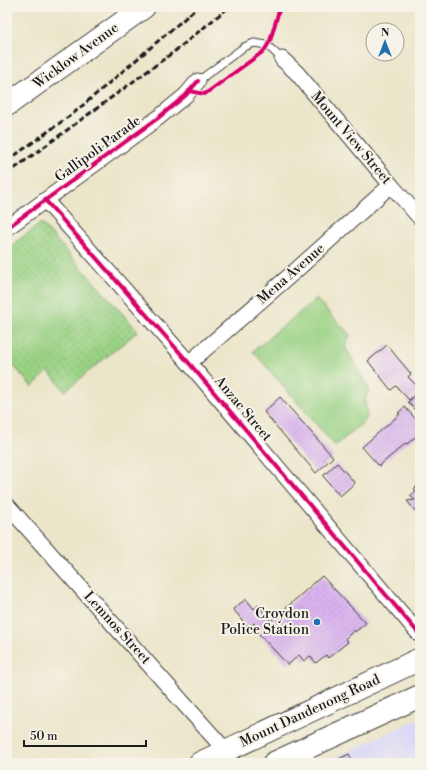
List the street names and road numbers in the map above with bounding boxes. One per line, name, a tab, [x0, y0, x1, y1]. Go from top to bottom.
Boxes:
street label: Wicklow Avenue	[29, 19, 122, 94]
street label: Mount View Street	[307, 88, 395, 188]
street label: Gallipoli Parade	[51, 112, 145, 186]
street label: Mena Avenue	[253, 240, 329, 308]
street label: Anzac Street	[210, 372, 276, 445]
street label: Lemnos Street	[80, 588, 154, 668]
street label: Mount Dandenong Road	[237, 671, 383, 751]

